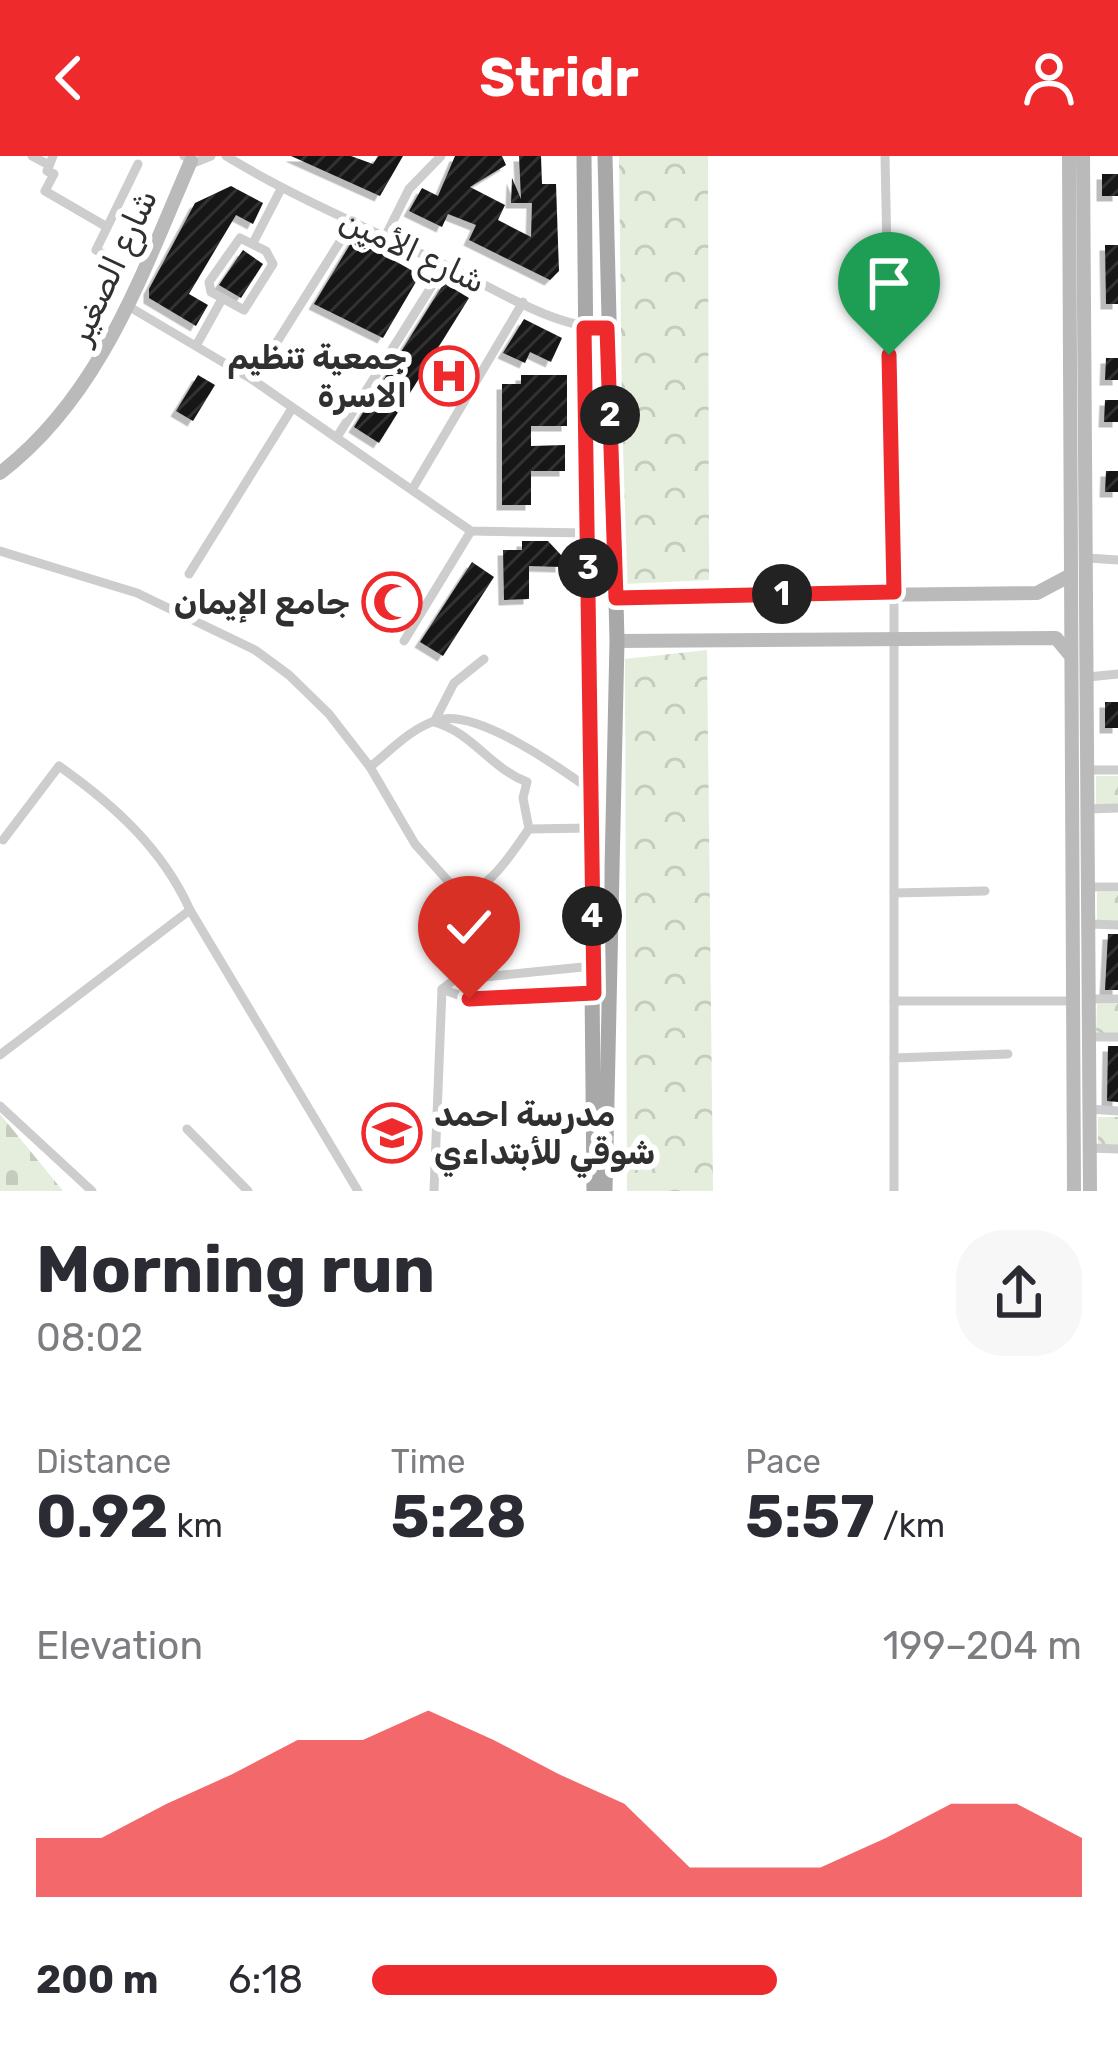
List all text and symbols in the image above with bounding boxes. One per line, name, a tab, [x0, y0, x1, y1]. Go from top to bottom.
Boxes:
icon: back	[36, 45, 102, 111]
icon: person	[1016, 45, 1082, 111]
text: Stridr	[479, 46, 639, 110]
street label: شارع الصغير	[59, 183, 169, 353]
street label: شارع الأمين	[332, 200, 492, 305]
pin	[838, 232, 940, 355]
icon: arrive	[856, 250, 922, 316]
place label: جمعية تنظيم الاسرة	[227, 338, 407, 415]
hospital icon: جمعية تنظيم الاسرة	[418, 345, 480, 407]
pin: 2	[580, 385, 640, 445]
text: 2	[599, 395, 621, 434]
pin: 3	[558, 538, 618, 598]
text: 3	[577, 548, 599, 587]
pin: 1	[752, 564, 812, 624]
mosque icon: جامع الإيمان	[361, 571, 423, 633]
text: 1	[774, 574, 790, 613]
place label: جامع الإيمان	[174, 583, 350, 627]
pin	[418, 876, 520, 999]
pin: 4	[562, 886, 622, 946]
icon: check	[436, 894, 502, 960]
text: 4	[581, 896, 603, 935]
place label: مدرسة احمد شوقي للأبتداءي	[434, 1095, 655, 1178]
school or university icon: مدرسة احمد شوقي للأبتداءي	[361, 1102, 423, 1164]
text: Morning run	[36, 1230, 435, 1309]
button: share	[956, 1230, 1082, 1356]
text: 08:02	[36, 1315, 143, 1361]
text: Distance	[36, 1442, 171, 1481]
text: Time	[391, 1442, 465, 1481]
text: Pace	[745, 1442, 821, 1481]
text: 0.92	[36, 1481, 168, 1552]
text: 5:28	[391, 1481, 527, 1552]
text: 5:57	[745, 1481, 875, 1552]
text: km	[168, 1506, 223, 1545]
text: /km	[875, 1506, 945, 1545]
text: Elevation	[36, 1623, 203, 1669]
text: 199–204 m	[883, 1623, 1082, 1669]
text: 200 m	[36, 1957, 158, 2003]
text: 6:18	[228, 1957, 303, 2003]

